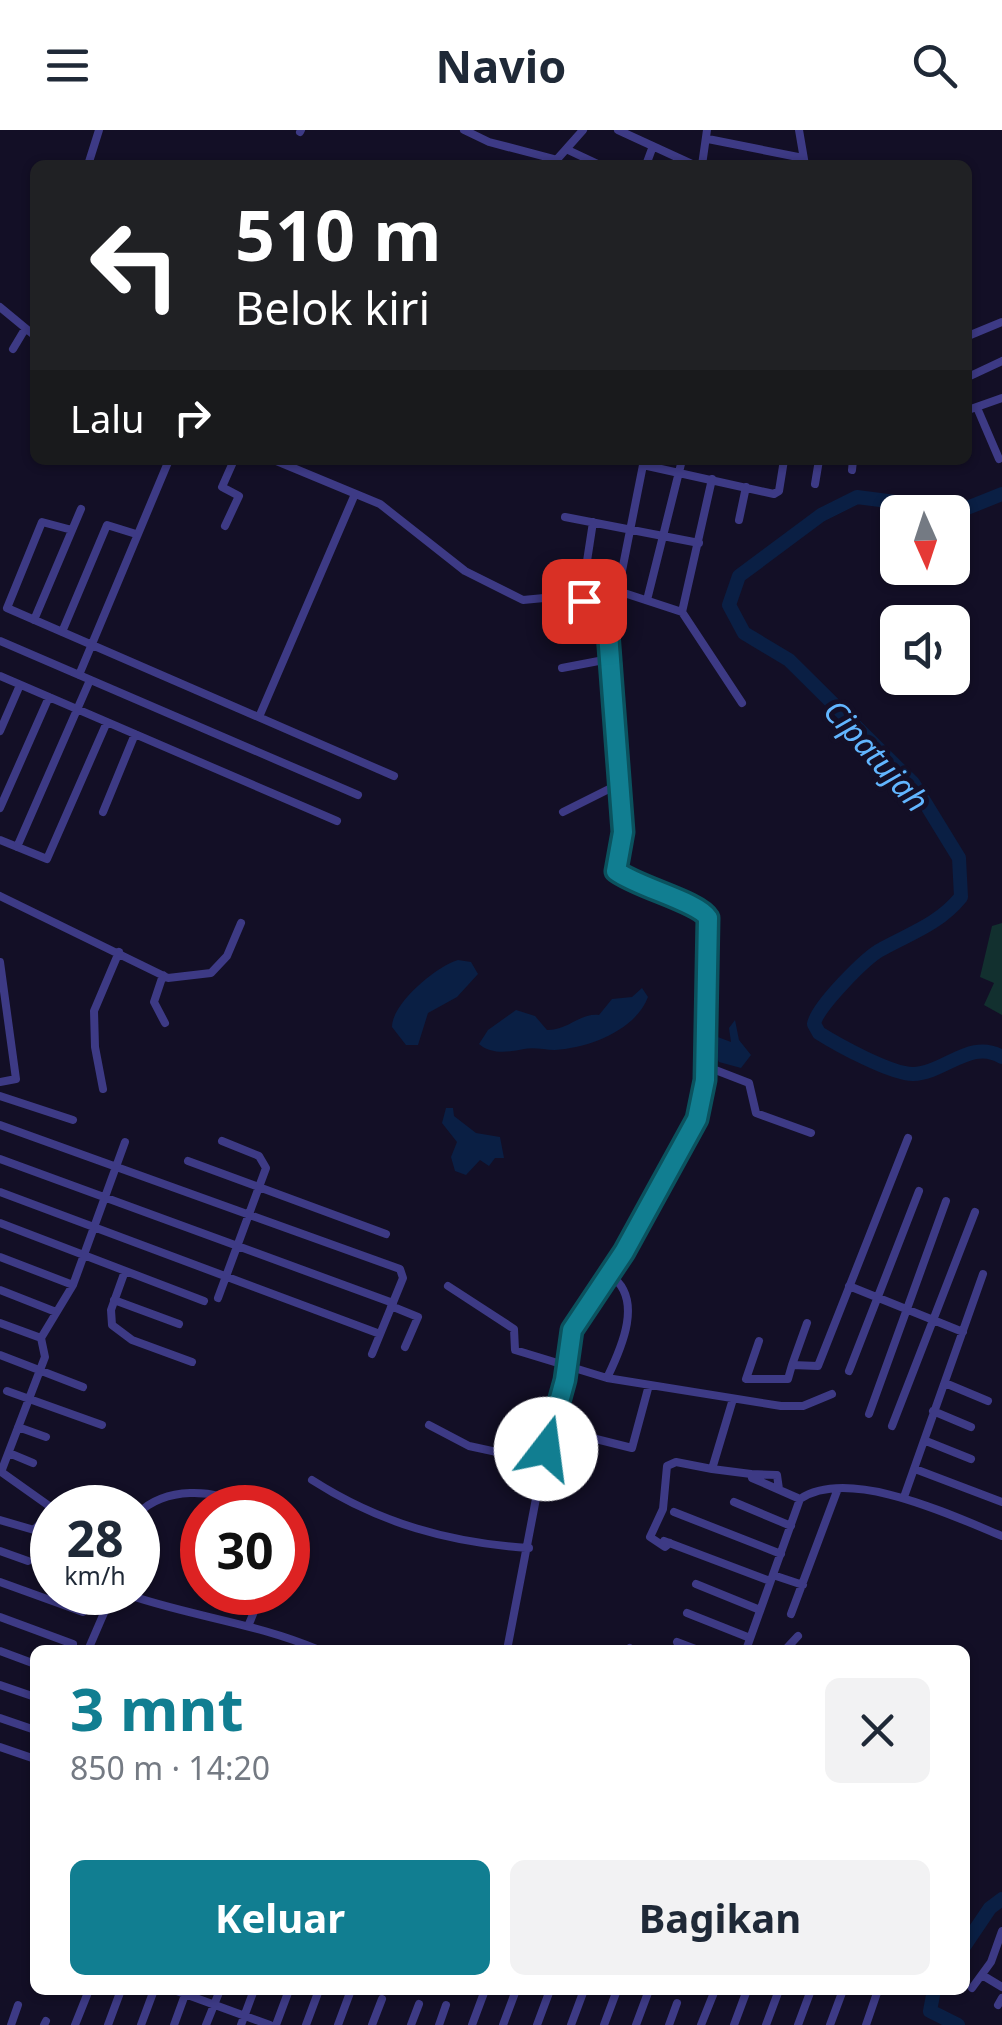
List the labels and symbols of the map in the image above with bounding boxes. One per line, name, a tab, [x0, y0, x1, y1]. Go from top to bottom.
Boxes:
north arrow	[880, 495, 970, 585]
pin	[542, 559, 627, 644]
water label: Cipatujah	[815, 689, 939, 821]
position arrow	[494, 1397, 598, 1501]
speed limit sign: 30	[180, 1485, 310, 1615]

